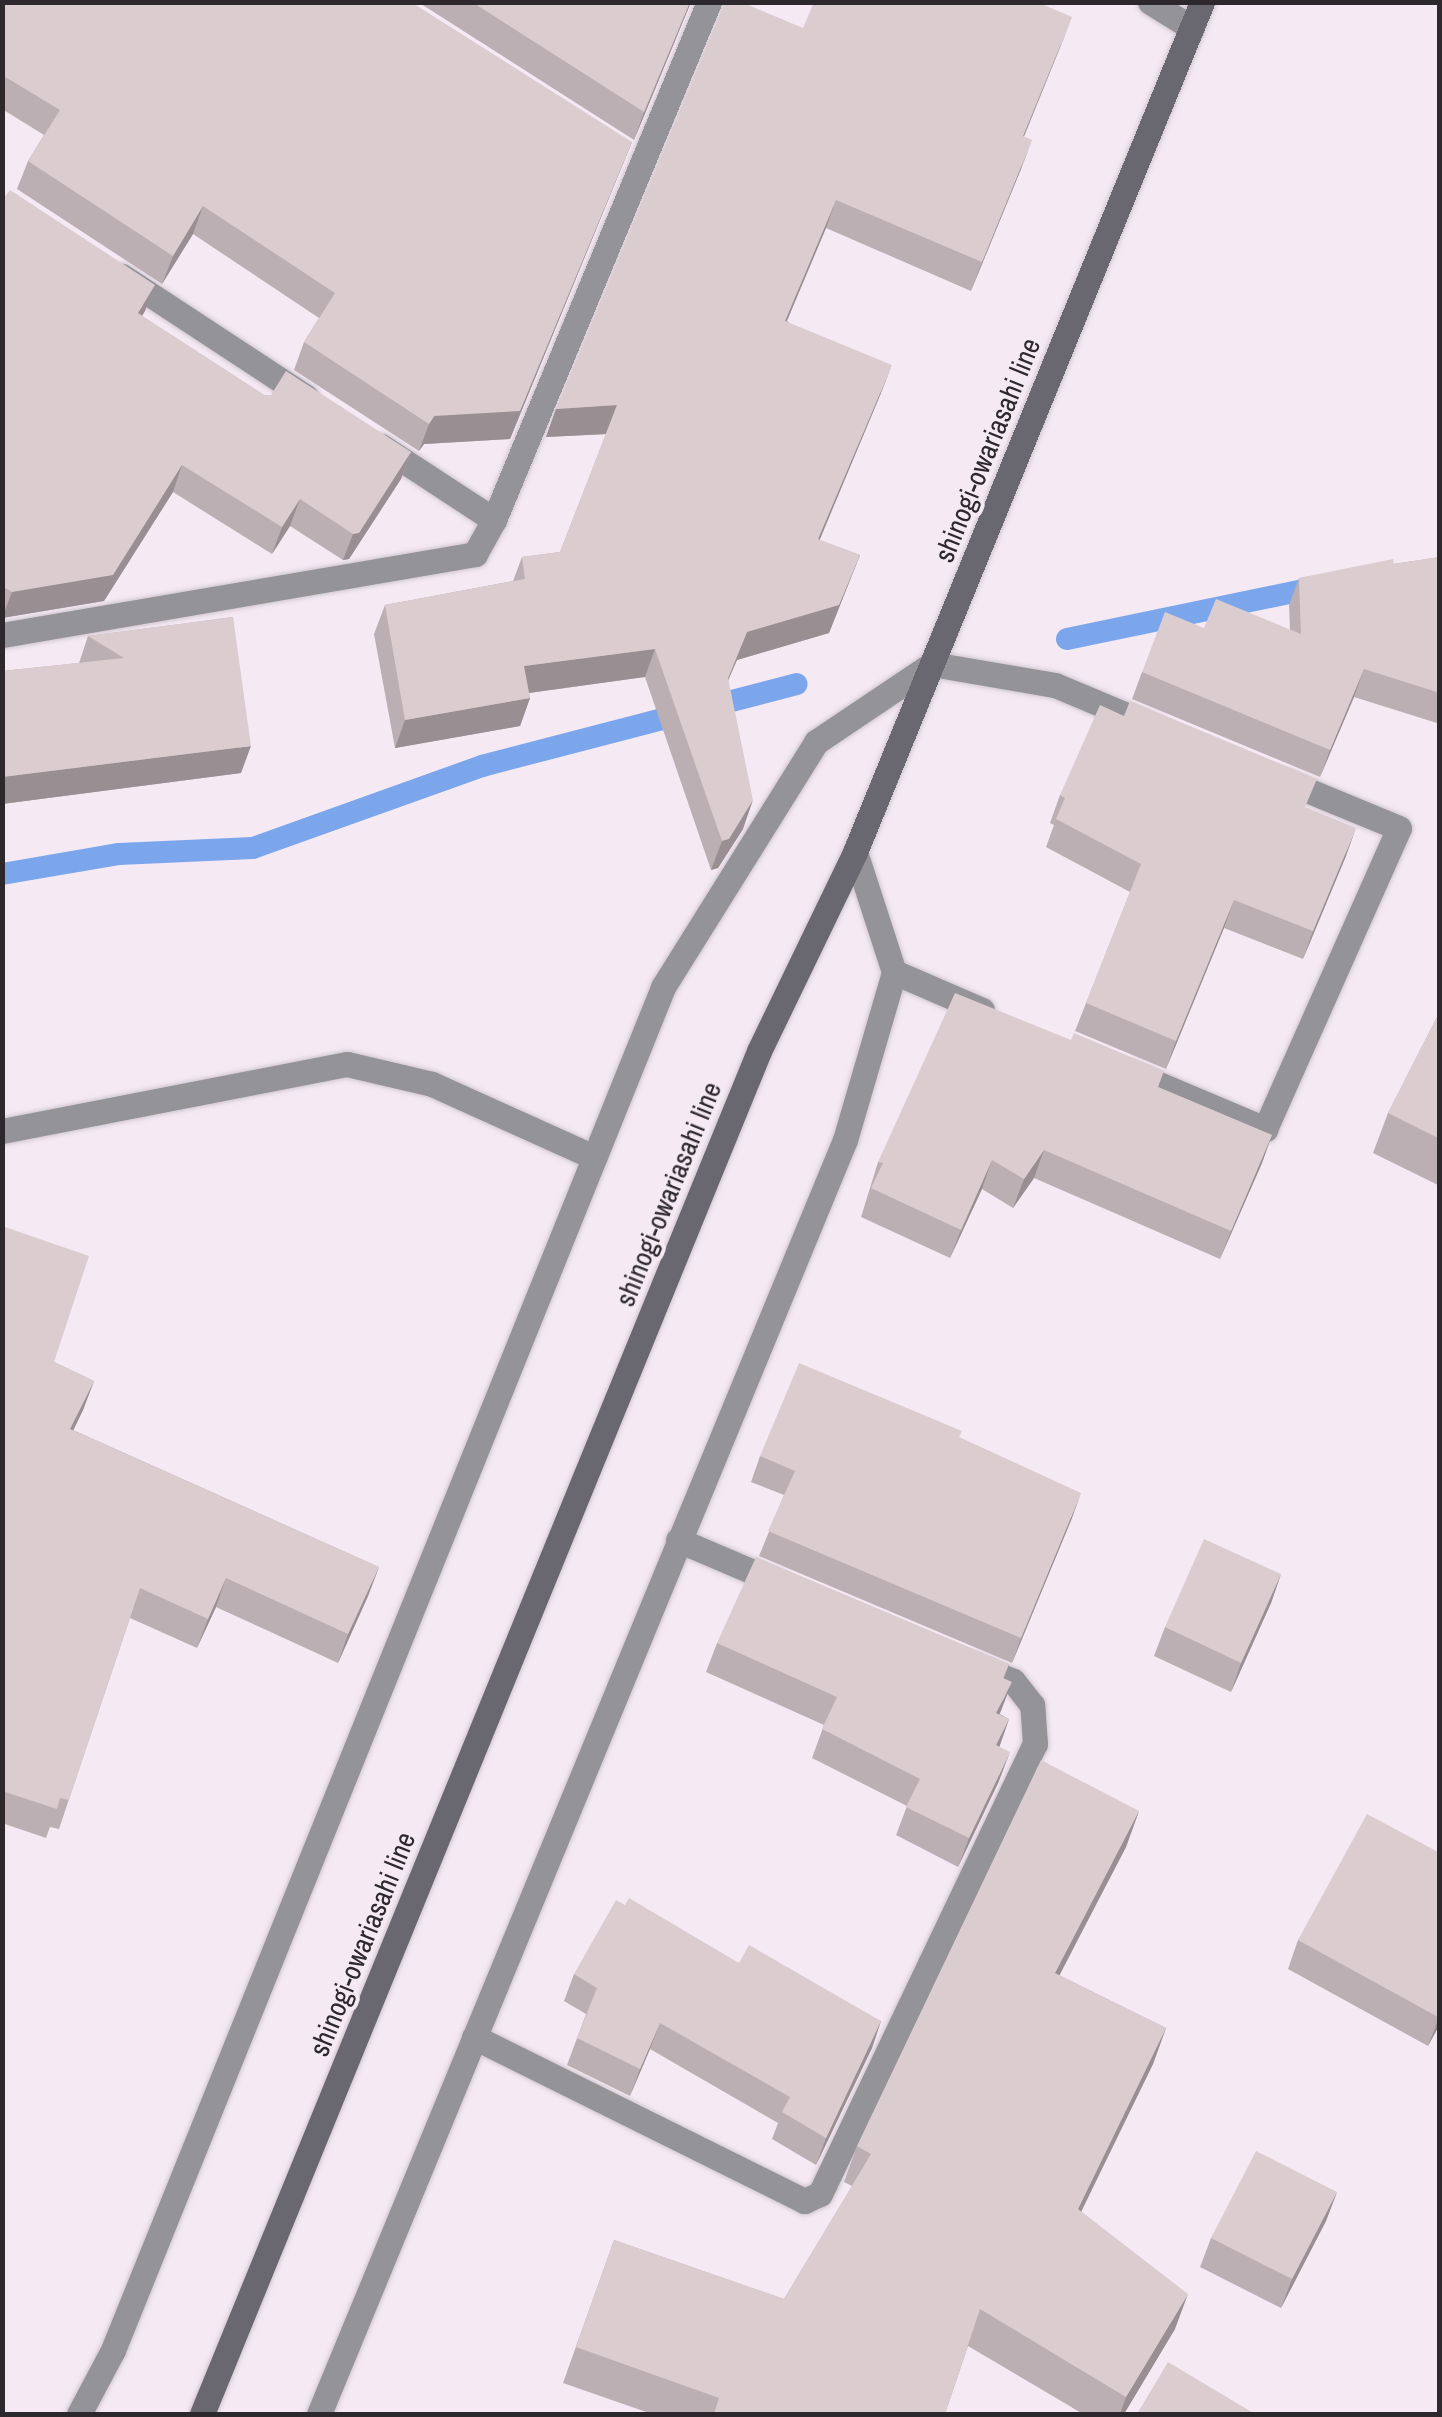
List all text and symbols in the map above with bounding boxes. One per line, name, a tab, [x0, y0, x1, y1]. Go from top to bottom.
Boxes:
street label: shinogi-owariasahi line	[927, 333, 1047, 567]
street label: shinogi-owariasahi line	[608, 1077, 728, 1311]
street label: shinogi-owariasahi line	[302, 1827, 422, 2061]

